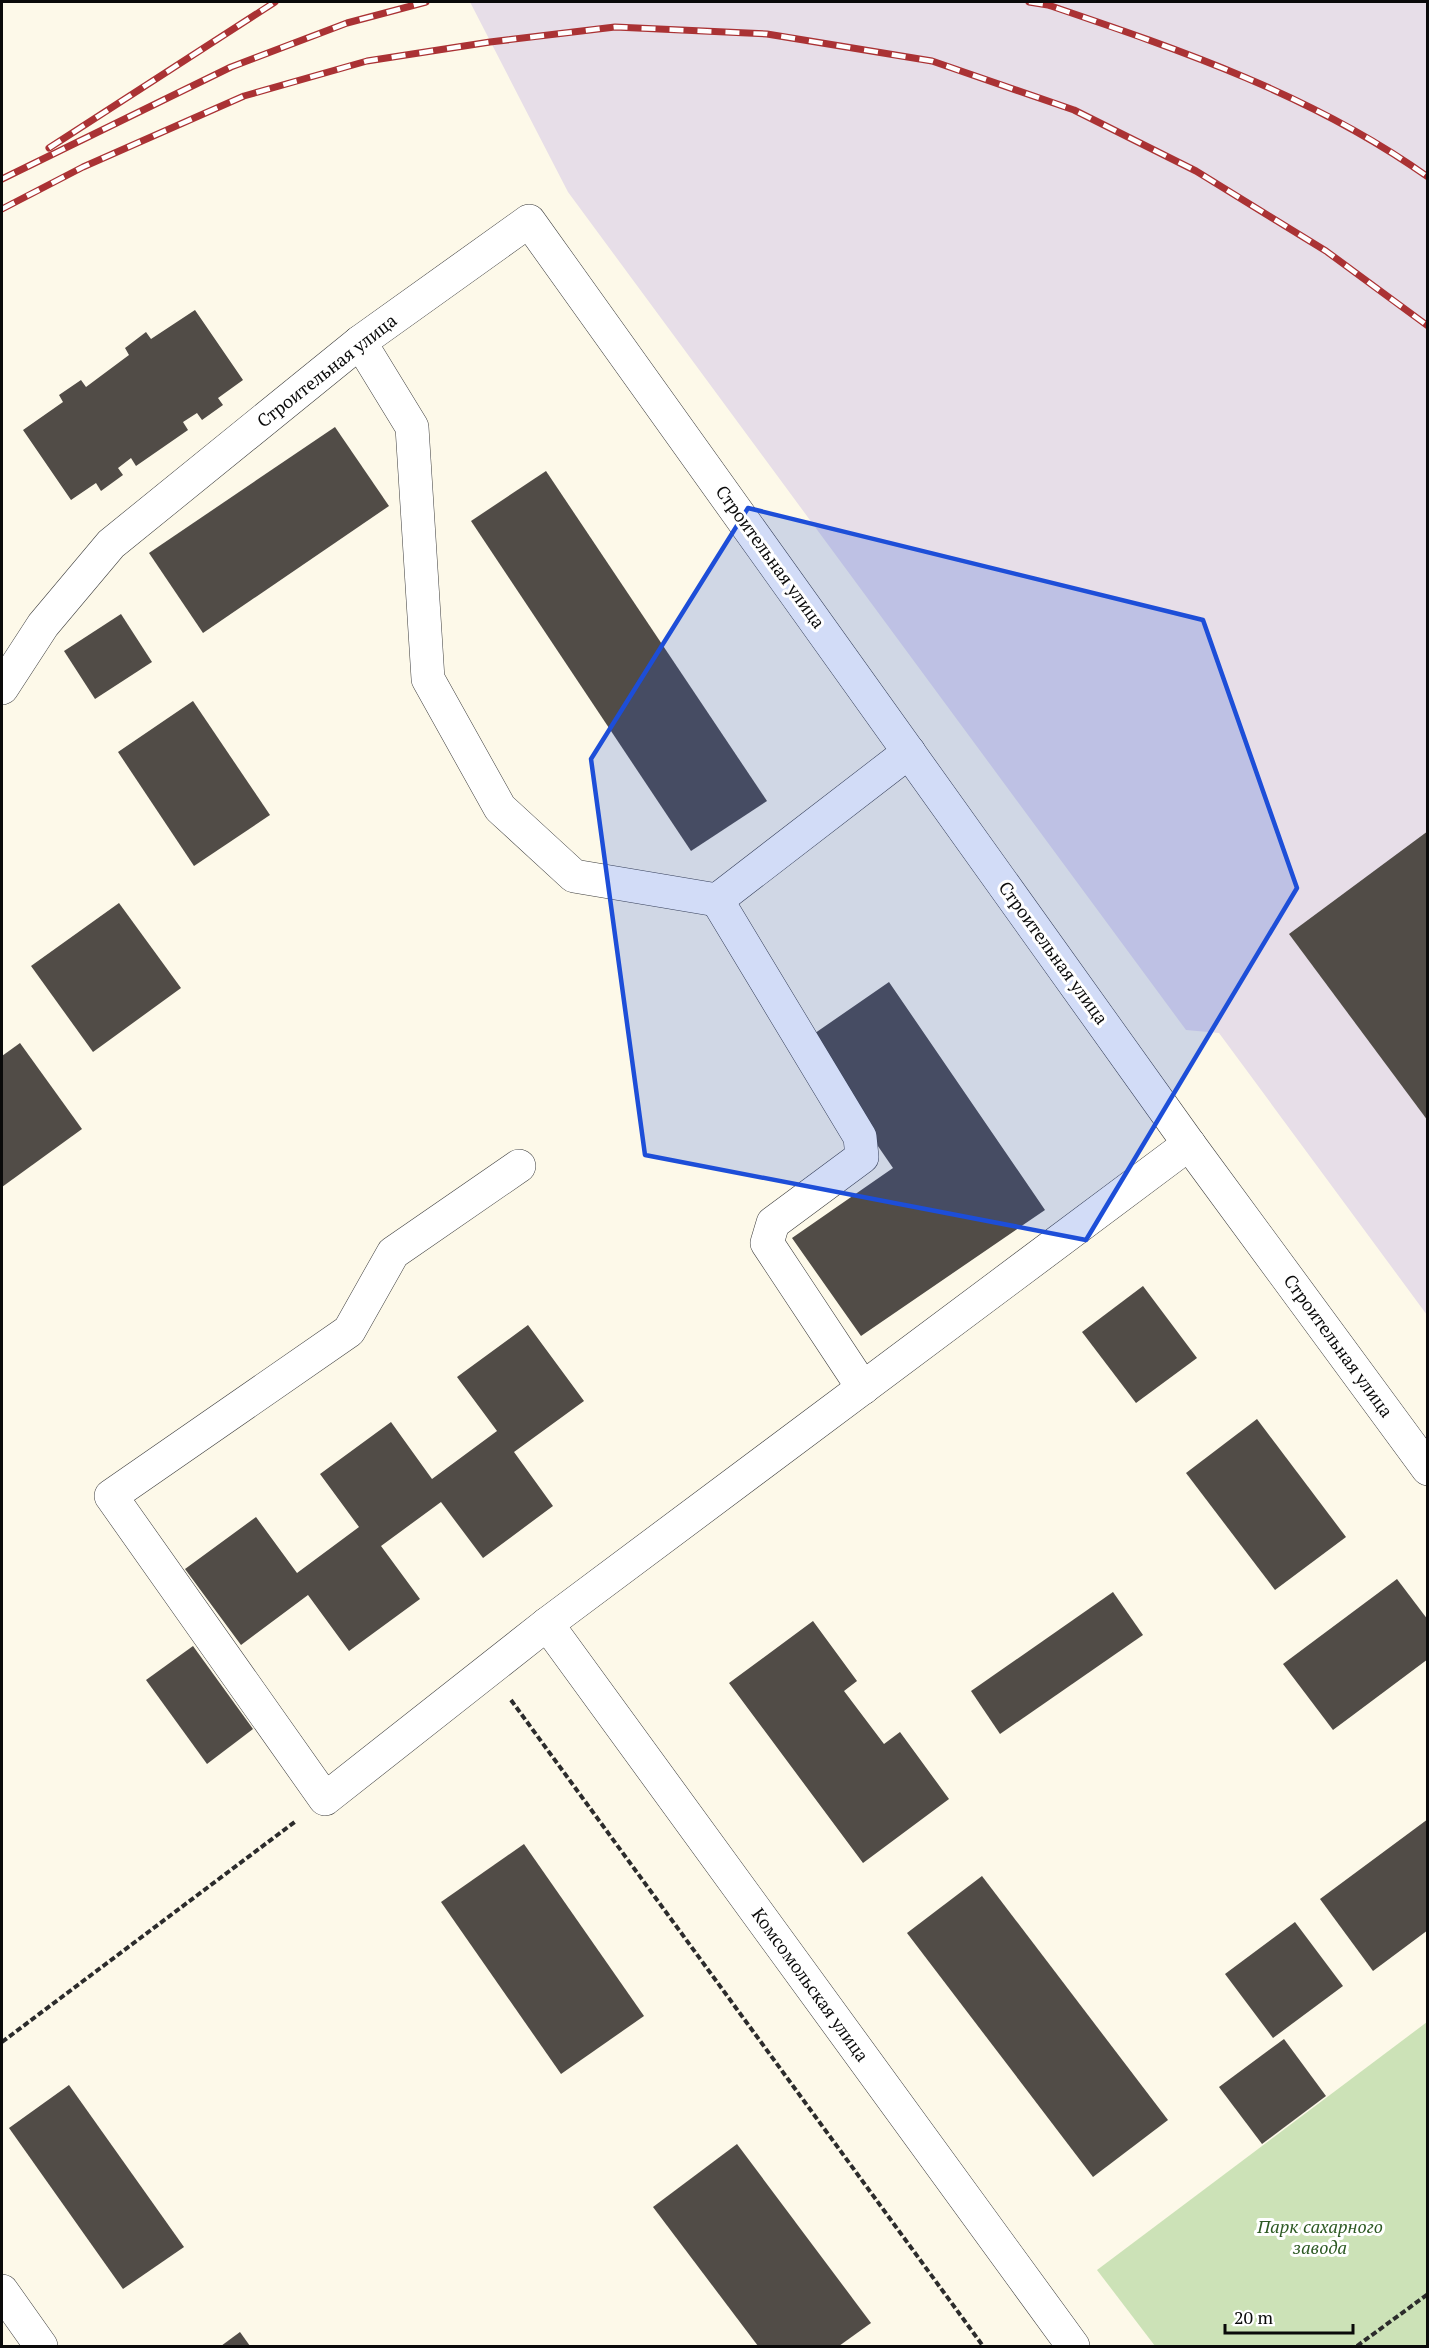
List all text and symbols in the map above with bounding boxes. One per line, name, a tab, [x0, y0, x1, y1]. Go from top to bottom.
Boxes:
street label: Строительная улица	[251, 308, 401, 432]
street label: Строительная улица	[711, 480, 831, 633]
street label: Строительная улица	[994, 876, 1114, 1029]
street label: Строительная улица	[1279, 1269, 1399, 1422]
street label: Комсомольская улица	[747, 1903, 875, 2066]
park label: Парк сахарного завода	[1256, 2214, 1383, 2259]
scale bar	[1225, 2297, 1352, 2335]
text: 20 m	[1234, 2305, 1274, 2329]

